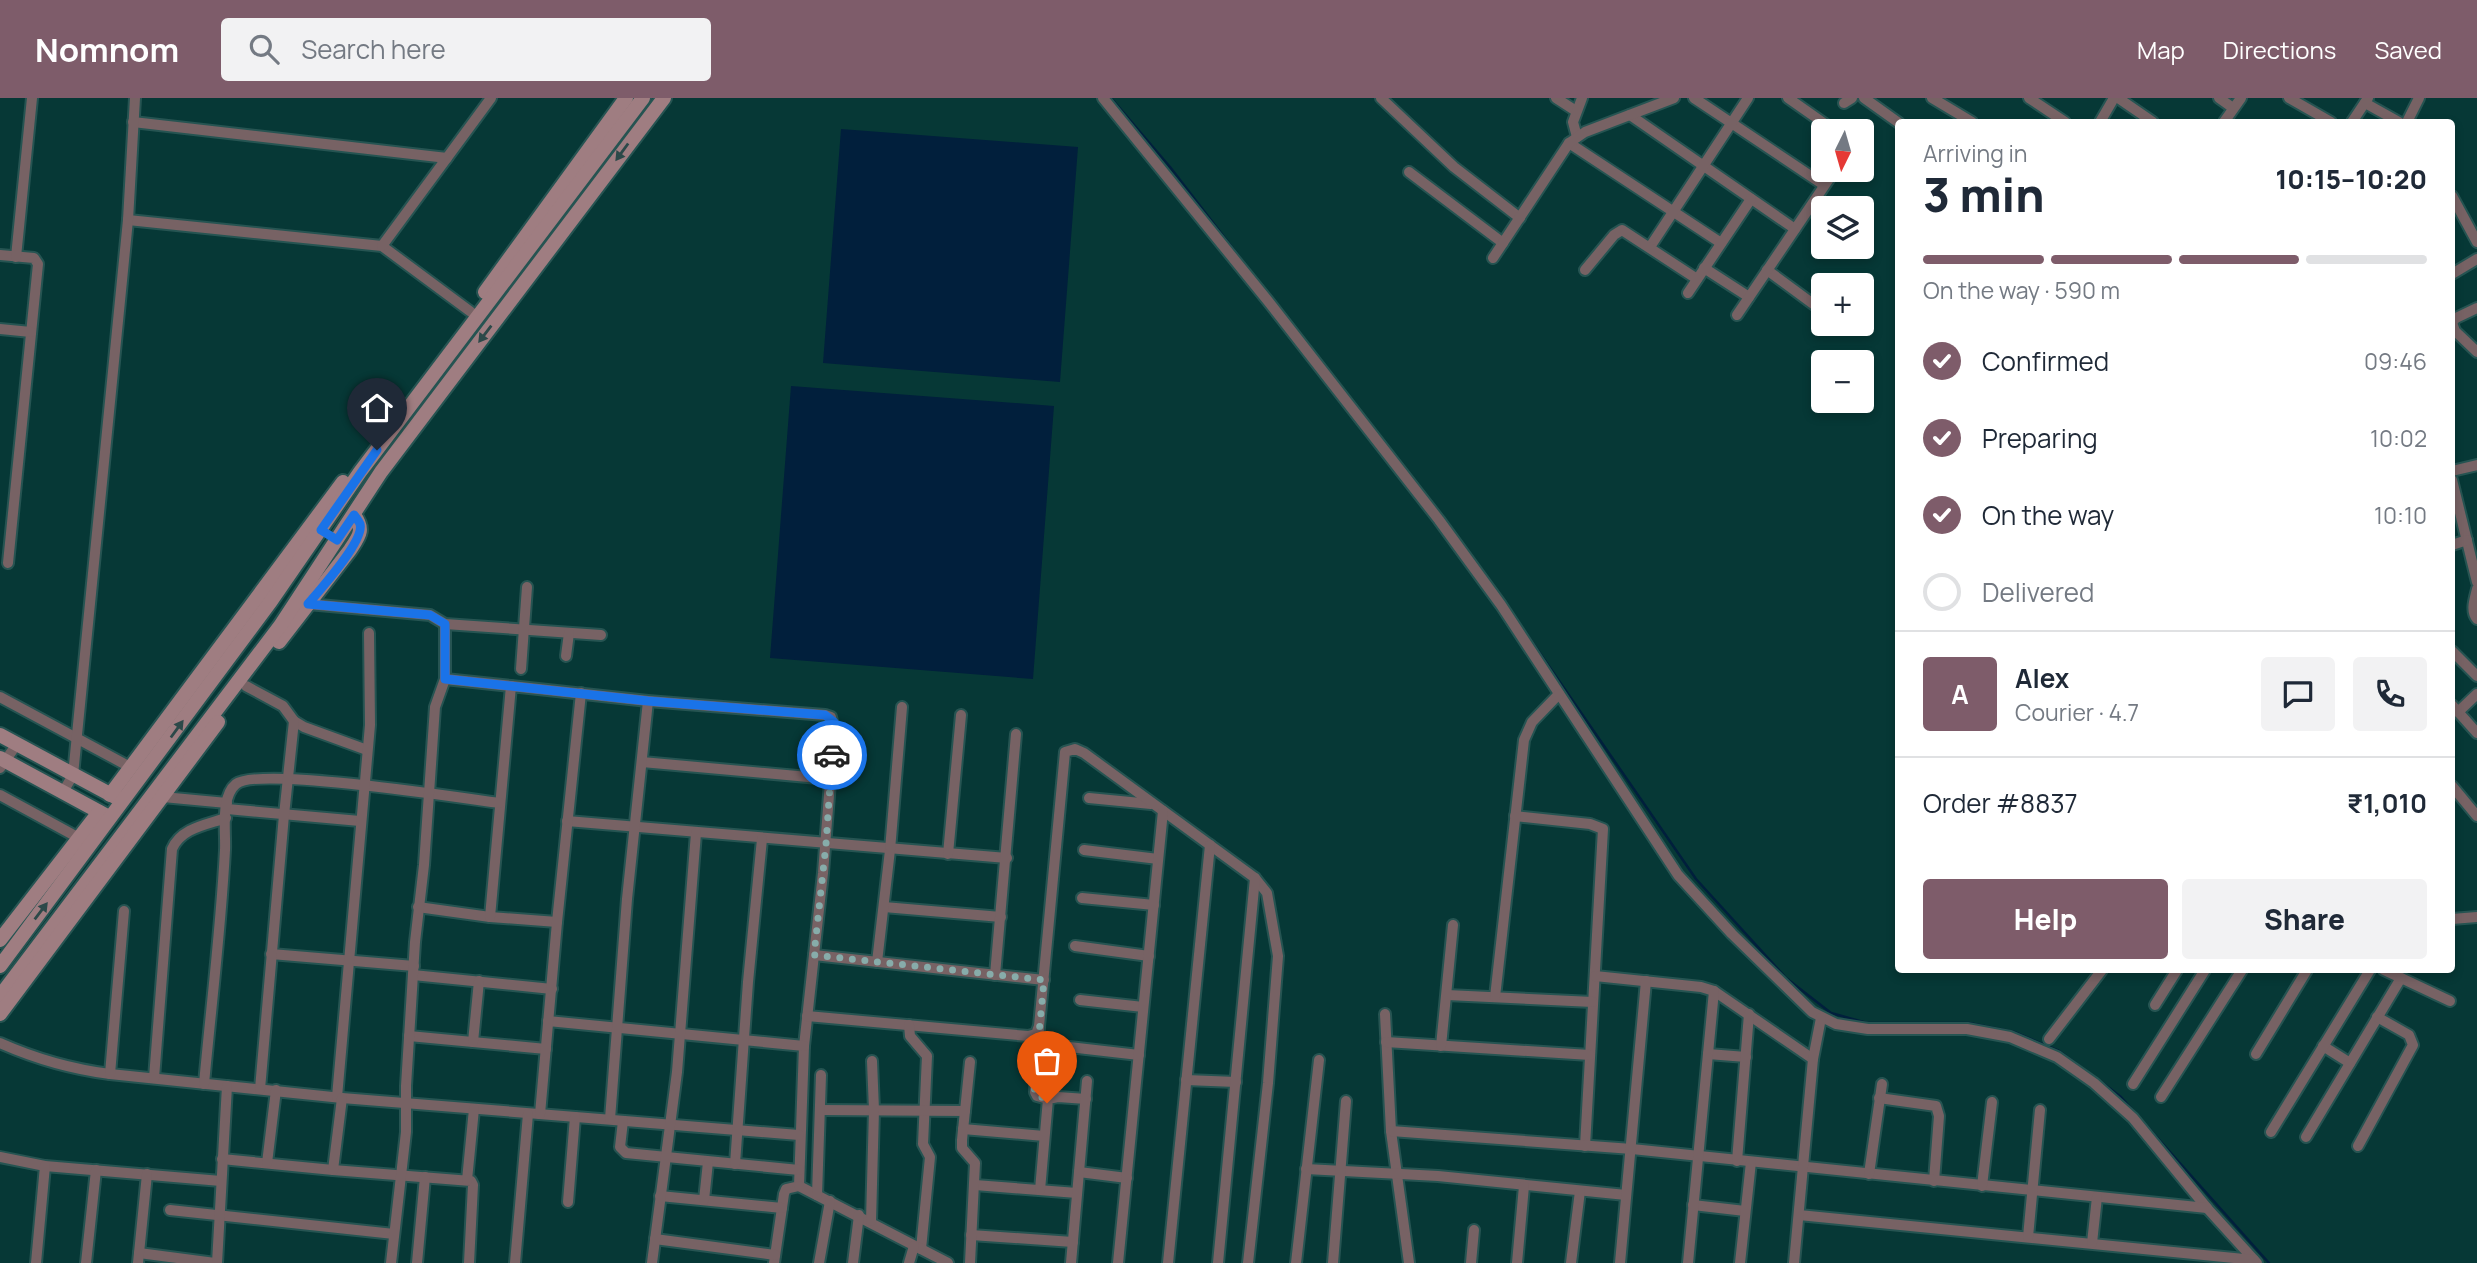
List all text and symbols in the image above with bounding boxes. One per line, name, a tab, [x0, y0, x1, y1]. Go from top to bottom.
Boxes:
search box	[221, 18, 711, 81]
text: Nomnom	[35, 27, 179, 72]
icon: search	[245, 30, 283, 68]
text: Search here	[301, 31, 446, 67]
text: Map	[2137, 33, 2185, 66]
text: Directions	[2223, 33, 2336, 66]
text: Saved	[2374, 33, 2442, 66]
north arrow	[1811, 119, 1874, 182]
map controls	[1811, 119, 1874, 413]
text: Arriving in	[1923, 137, 2028, 169]
one-way arrow	[615, 143, 629, 161]
text: 10:15–10:20	[2275, 161, 2427, 197]
text: 3 min	[1923, 163, 2044, 226]
button: layers	[1811, 196, 1874, 259]
button: +	[1811, 273, 1874, 336]
text: On the way · 590 m	[1923, 274, 2120, 306]
one-way arrow	[479, 325, 493, 343]
icon: check	[1923, 342, 1961, 380]
text: Confirmed	[1982, 343, 2109, 379]
text: 09:46	[2364, 345, 2427, 377]
button: −	[1811, 350, 1874, 413]
pin	[347, 378, 407, 450]
icon: home	[358, 389, 396, 427]
icon: check	[1923, 419, 1961, 457]
text: Preparing	[1982, 420, 2098, 456]
text: 10:02	[2370, 422, 2427, 454]
icon: check	[1923, 496, 1961, 534]
text: On the way	[1982, 497, 2114, 533]
text: 10:10	[2374, 499, 2427, 531]
text: Delivered	[1982, 574, 2094, 610]
button: chat	[2261, 657, 2335, 731]
button: phone	[2353, 657, 2427, 731]
text: Alex	[2015, 660, 2069, 696]
text: A	[1951, 676, 1969, 712]
text: Courier · 4.7	[2015, 696, 2139, 728]
one-way arrow	[170, 720, 184, 738]
courier	[797, 720, 867, 790]
icon: car	[813, 736, 851, 774]
text: Order #8837	[1923, 785, 2078, 821]
text: ₹1,010	[2347, 785, 2427, 821]
button: Help	[1923, 879, 2168, 959]
button: Share	[2182, 879, 2427, 959]
one-way arrow	[34, 902, 48, 921]
pin	[1017, 1031, 1077, 1103]
icon: bag	[1028, 1042, 1066, 1080]

